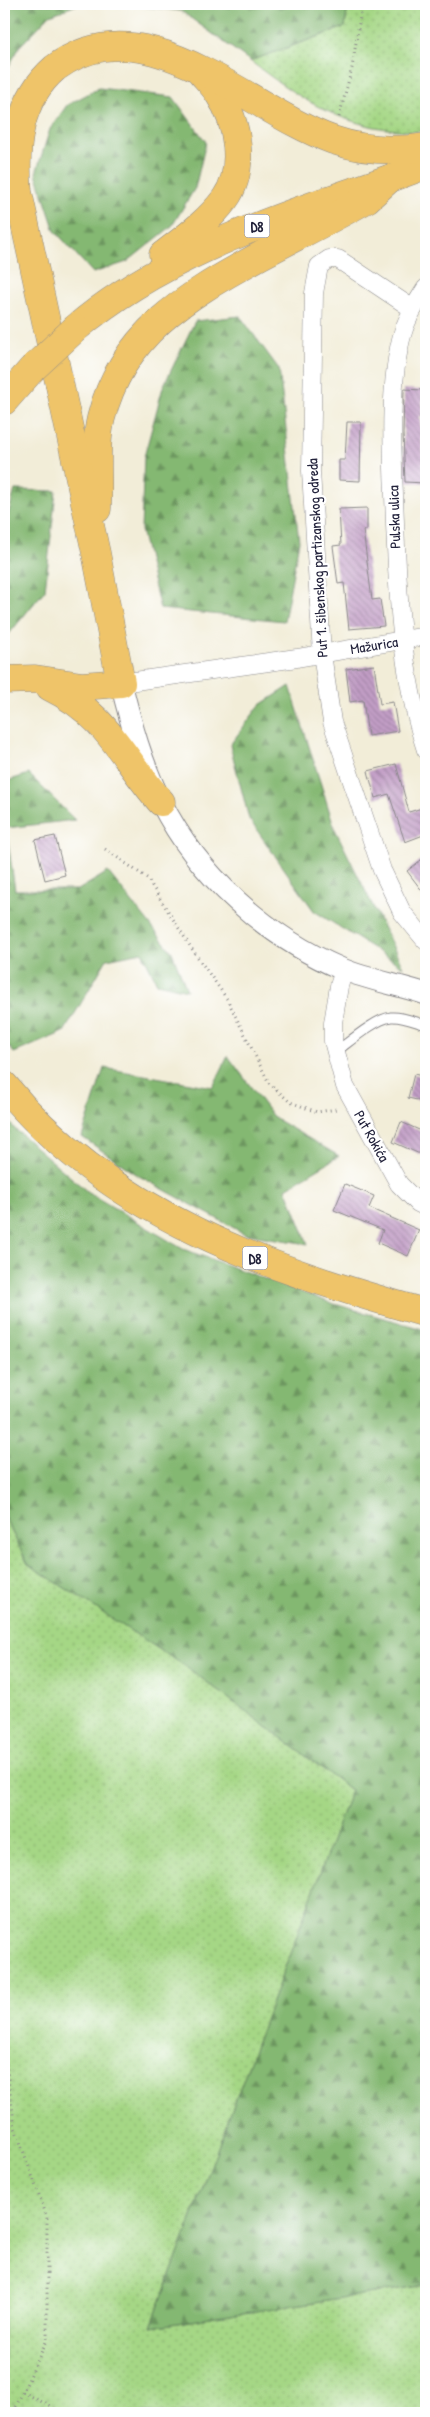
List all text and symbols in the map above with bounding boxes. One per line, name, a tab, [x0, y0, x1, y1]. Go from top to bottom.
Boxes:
road number: D8	[244, 215, 270, 238]
street label: Put 1. šibenskog partizanskog odreda	[301, 458, 333, 658]
street label: Pulska ulica	[382, 485, 406, 549]
street label: Mažurica	[349, 631, 399, 659]
street label: Put Rokića	[349, 1106, 395, 1166]
road number: D8	[242, 1246, 268, 1270]

